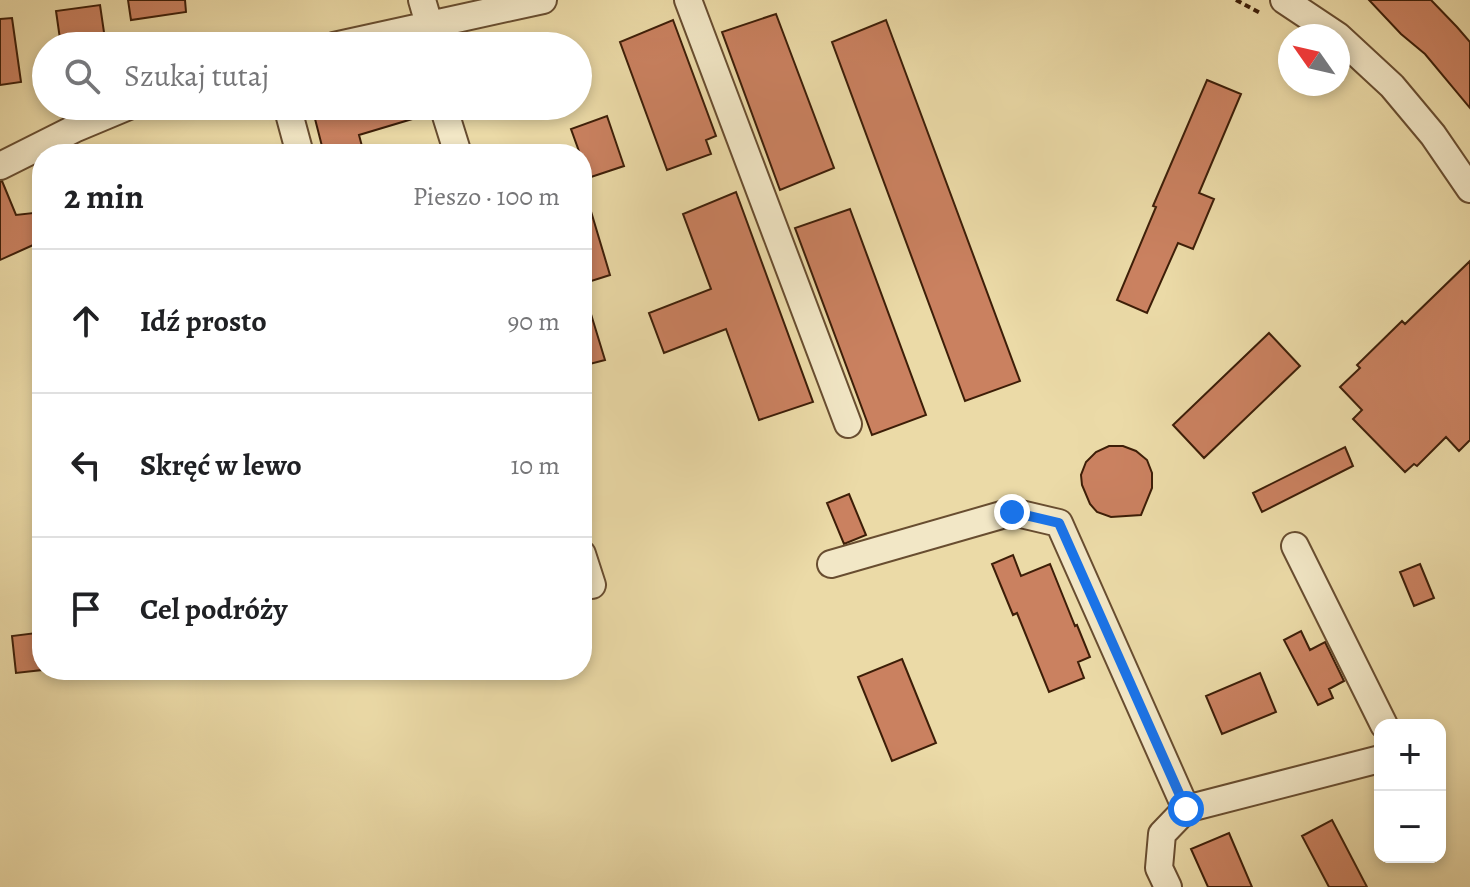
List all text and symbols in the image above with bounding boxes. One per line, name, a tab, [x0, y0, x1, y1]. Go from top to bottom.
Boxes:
north arrow	[1278, 24, 1350, 96]
search box	[32, 32, 592, 120]
icon: search	[60, 54, 104, 98]
text: Szukaj tutaj	[124, 56, 269, 96]
text: 2 min	[64, 173, 144, 220]
text: Pieszo · 100 m	[413, 179, 560, 214]
icon: ahead	[64, 299, 108, 343]
text: Idź prosto	[140, 301, 267, 341]
text: 90 m	[508, 304, 560, 339]
icon: left	[64, 443, 108, 487]
text: Skręć w lewo	[140, 445, 302, 485]
text: 10 m	[510, 448, 560, 483]
route end	[994, 494, 1030, 530]
icon: arrive	[64, 587, 108, 631]
text: Cel podróży	[140, 589, 287, 629]
map controls	[1374, 719, 1446, 863]
button: +	[1374, 719, 1446, 791]
route start	[1168, 791, 1204, 827]
button: −	[1374, 791, 1446, 863]

